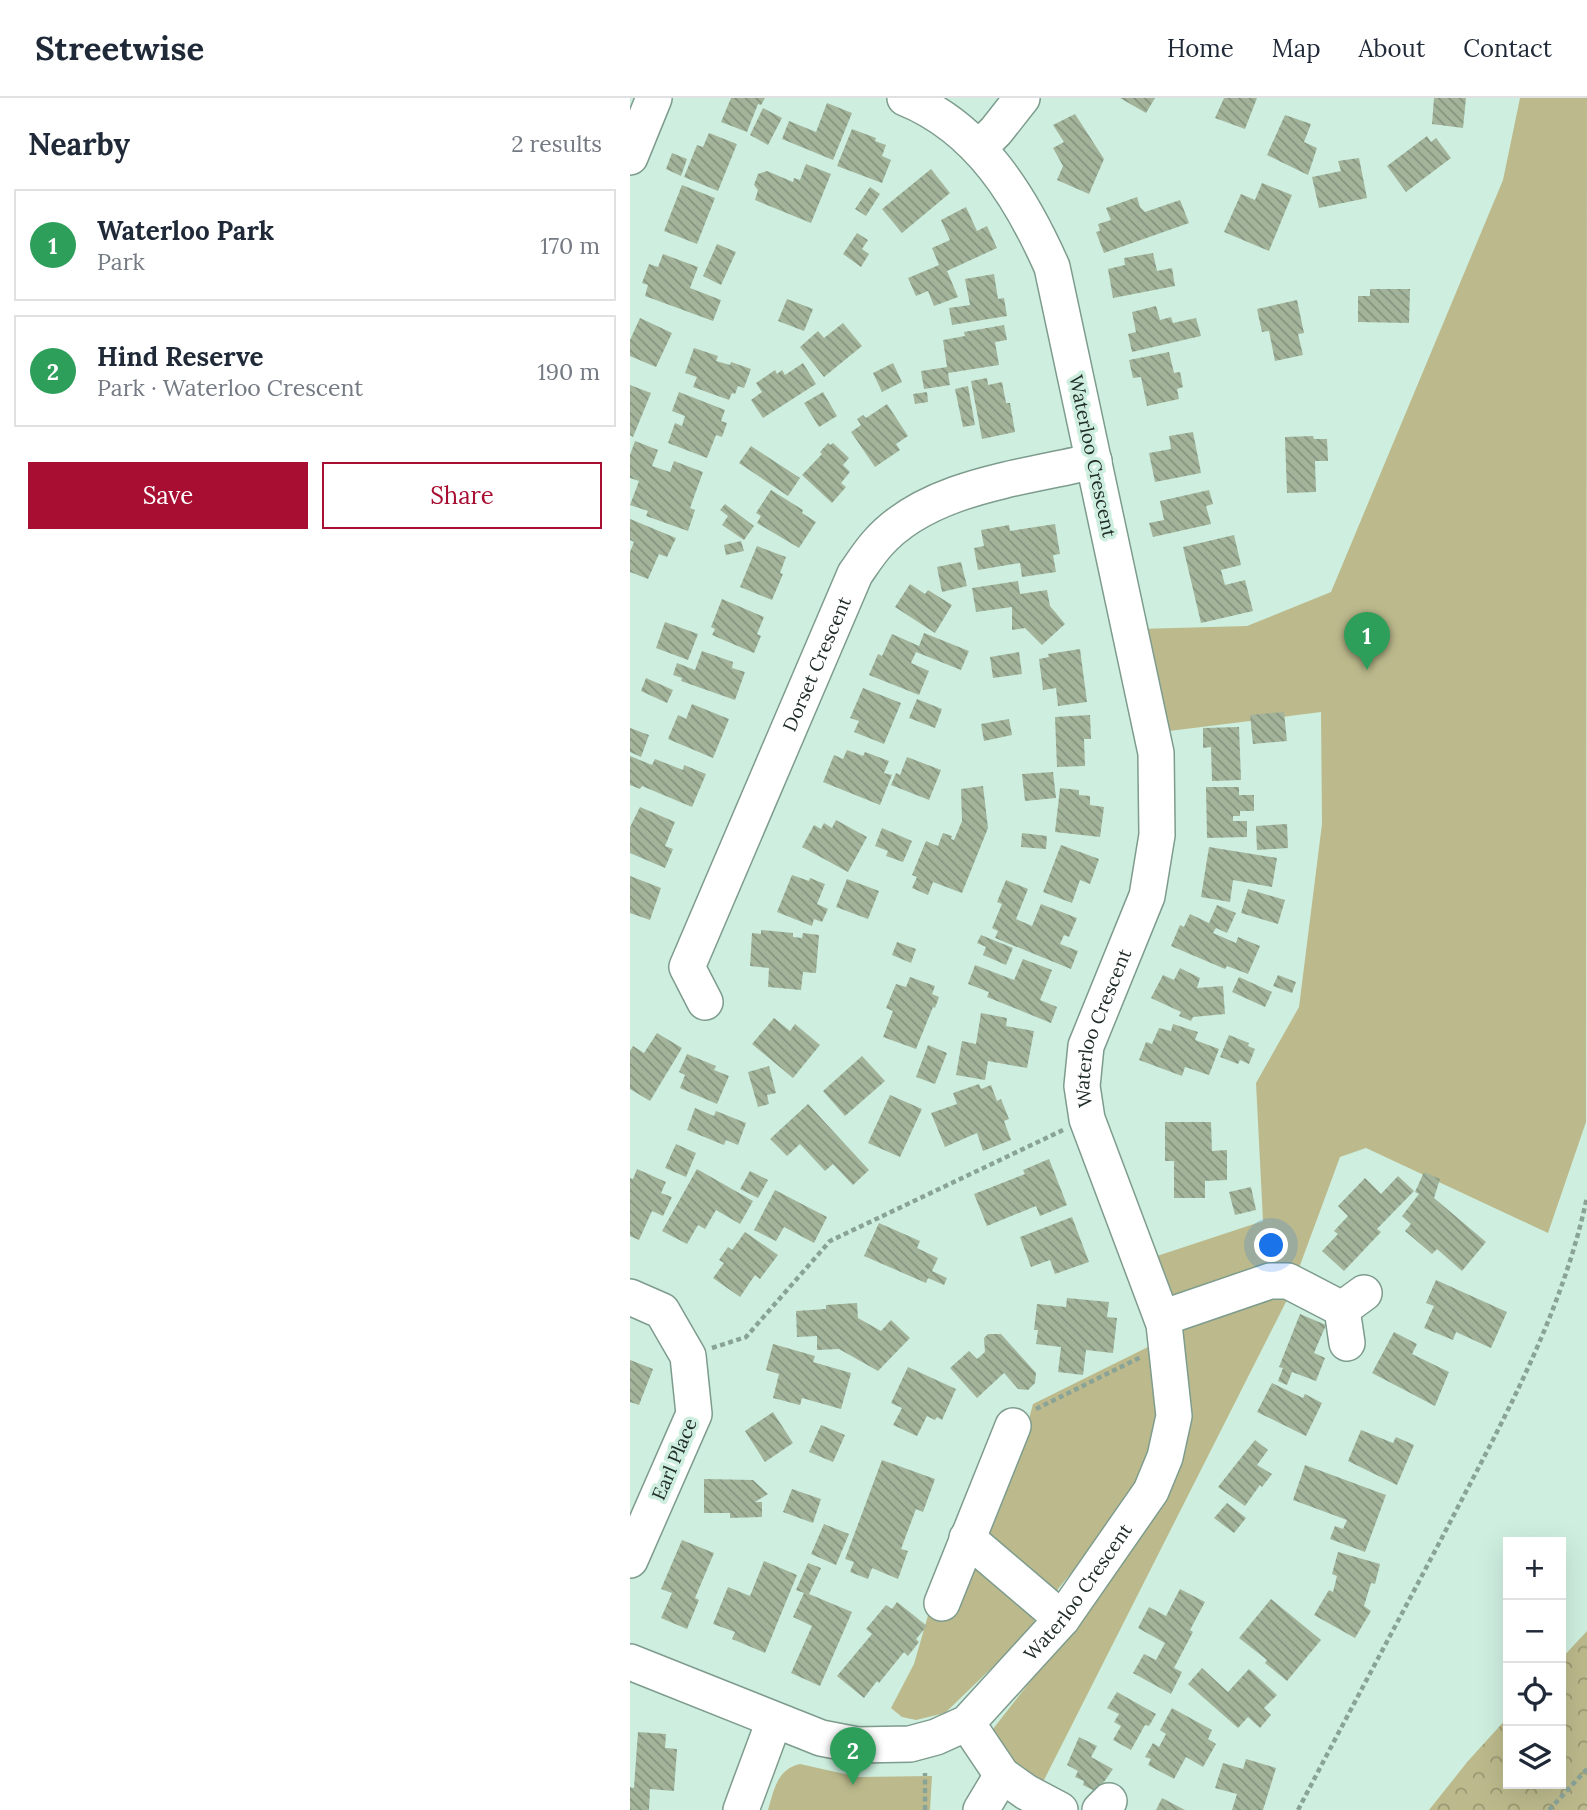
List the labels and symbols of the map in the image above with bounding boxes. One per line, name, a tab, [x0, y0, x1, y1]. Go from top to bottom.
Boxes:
street label: Waterloo Crescent	[1064, 373, 1122, 540]
street label: Dorset Crescent	[777, 592, 856, 735]
pin: 1	[1344, 612, 1390, 670]
street label: Waterloo Crescent	[1070, 945, 1137, 1109]
your location	[1254, 1228, 1288, 1262]
street label: Earl Place	[646, 1414, 702, 1504]
street label: Waterloo Crescent	[1018, 1518, 1137, 1665]
pin: 2	[830, 1727, 876, 1785]

